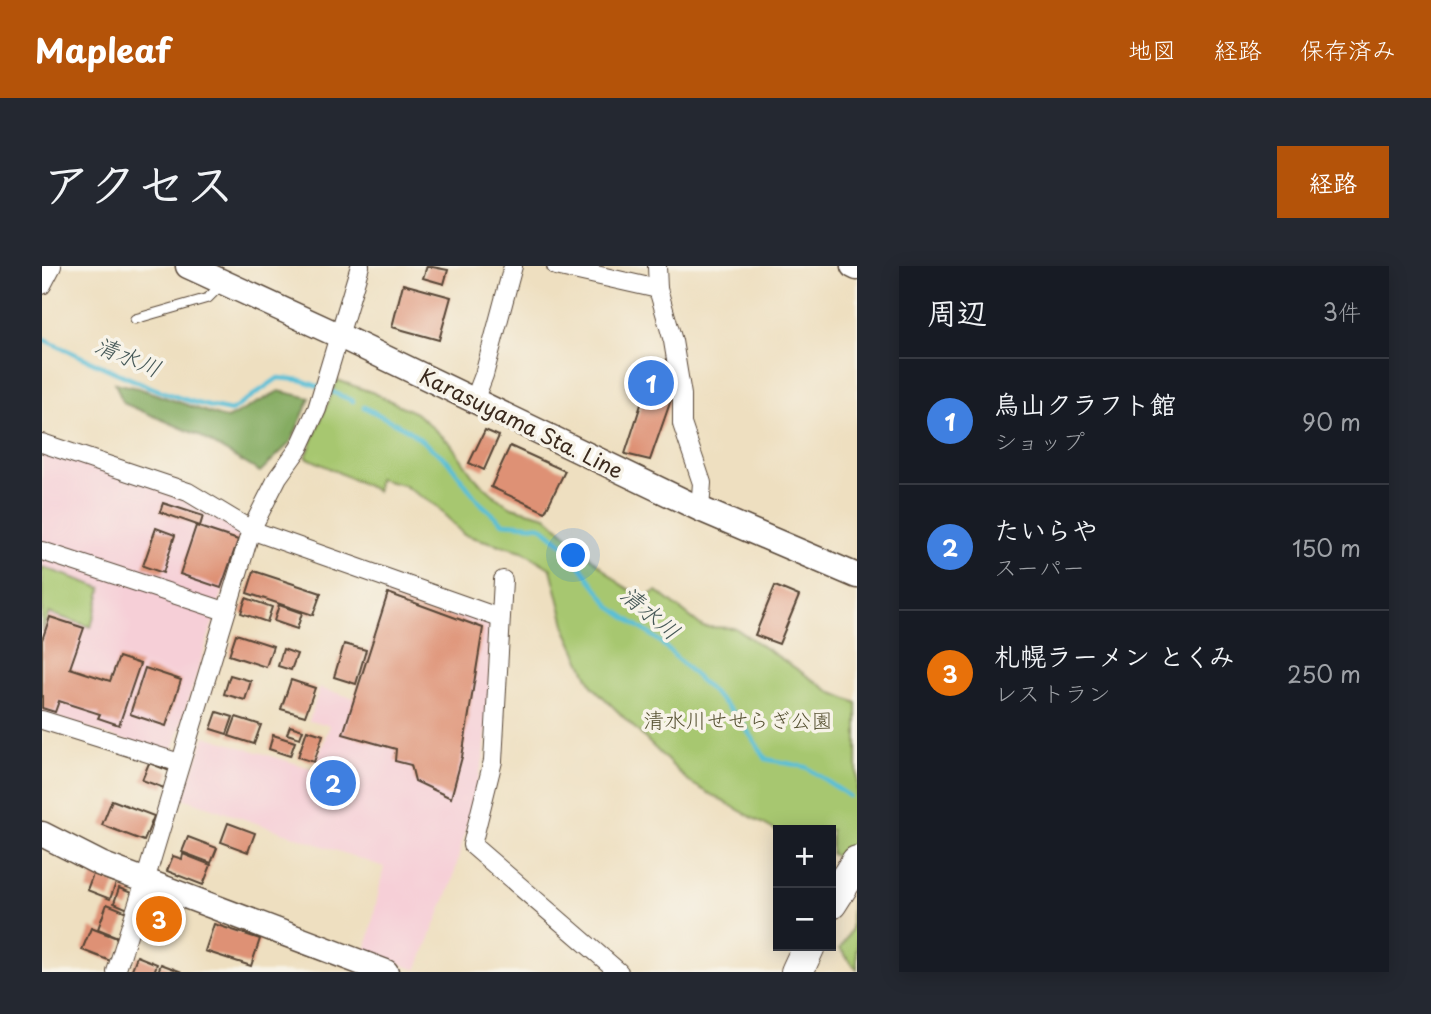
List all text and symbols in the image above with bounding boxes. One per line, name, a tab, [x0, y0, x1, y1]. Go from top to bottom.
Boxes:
text: Mapleaf	[35, 24, 171, 74]
text: 地図	[1128, 31, 1176, 67]
text: 経路	[1214, 31, 1262, 67]
text: 保存済み	[1300, 31, 1396, 67]
text: アクセス	[42, 145, 235, 219]
button: 経路	[1277, 146, 1389, 218]
text: 周辺	[927, 289, 987, 334]
text: 3件	[1323, 294, 1361, 329]
water label: 清水川	[90, 326, 167, 385]
pin: 1	[628, 357, 674, 409]
street label: Karasuyama Sta. Line	[414, 359, 629, 486]
text: 烏山クラフト館	[994, 384, 1176, 423]
text: 1	[945, 404, 956, 439]
text: 90 m	[1302, 404, 1361, 439]
text: ショップ	[994, 423, 1085, 458]
text: たいらや	[994, 510, 1098, 549]
text: 2	[942, 530, 958, 565]
text: 150 m	[1292, 530, 1361, 565]
your location	[556, 538, 590, 572]
text: スーパー	[994, 549, 1085, 584]
water label: 清水川	[613, 576, 689, 647]
text: 札幌ラーメン とくみ	[994, 636, 1235, 675]
text: 3	[942, 656, 958, 691]
text: 250 m	[1287, 656, 1361, 691]
text: レストラン	[994, 675, 1111, 710]
park label: 清水川せせらぎ公園	[644, 703, 833, 735]
pin: 2	[310, 757, 356, 809]
map controls	[773, 825, 836, 951]
button: +	[773, 825, 836, 888]
button: −	[773, 888, 836, 951]
pin: 3	[136, 893, 182, 945]

